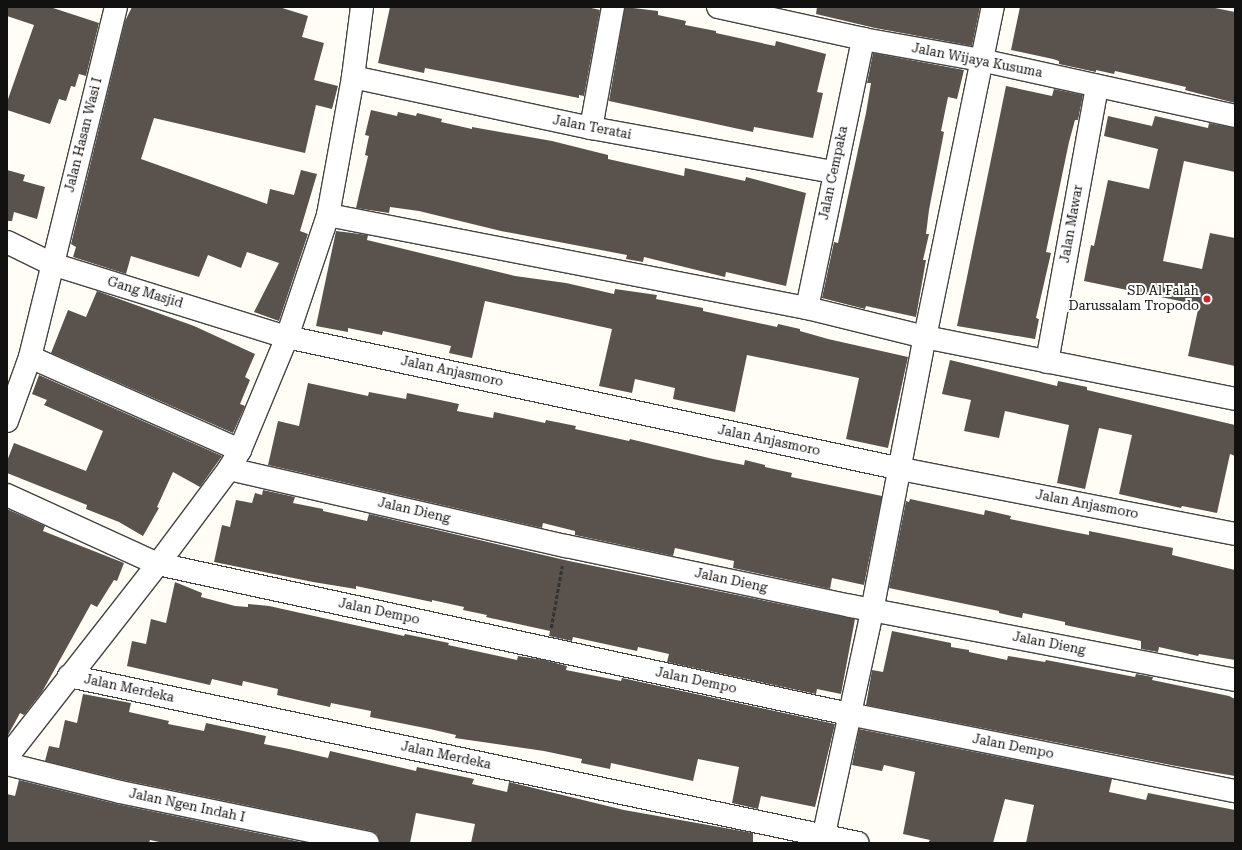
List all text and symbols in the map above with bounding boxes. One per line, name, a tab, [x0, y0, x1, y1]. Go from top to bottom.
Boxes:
street label: Jalan Wijaya Kusuma	[910, 41, 1044, 81]
street label: Jalan Hasan Wasi I	[62, 76, 106, 194]
street label: Jalan Teratai	[551, 113, 633, 143]
street label: Jalan Cempaka	[816, 125, 852, 221]
street label: Jalan Mawar	[1057, 184, 1087, 264]
street label: Gang Masjid	[105, 274, 185, 312]
place label: SD Al Falah Darussalam Tropodo	[1068, 284, 1199, 315]
marker: SD Al Falah Darussalam Tropodo	[1202, 294, 1212, 304]
street label: Jalan Anjasmoro	[399, 354, 505, 390]
street label: Jalan Anjasmoro	[716, 423, 822, 459]
street label: Jalan Anjasmoro	[1034, 487, 1140, 523]
street label: Jalan Dieng	[376, 495, 452, 527]
street label: Jalan Dieng	[693, 566, 769, 596]
street label: Jalan Dempo	[337, 596, 421, 628]
street label: Jalan Dieng	[1011, 629, 1087, 659]
street label: Jalan Dempo	[654, 665, 738, 697]
street label: Jalan Merdeka	[83, 672, 175, 706]
street label: Jalan Dempo	[971, 731, 1055, 763]
street label: Jalan Merdeka	[400, 739, 492, 773]
street label: Jalan Ngen Indah I	[128, 786, 246, 826]

